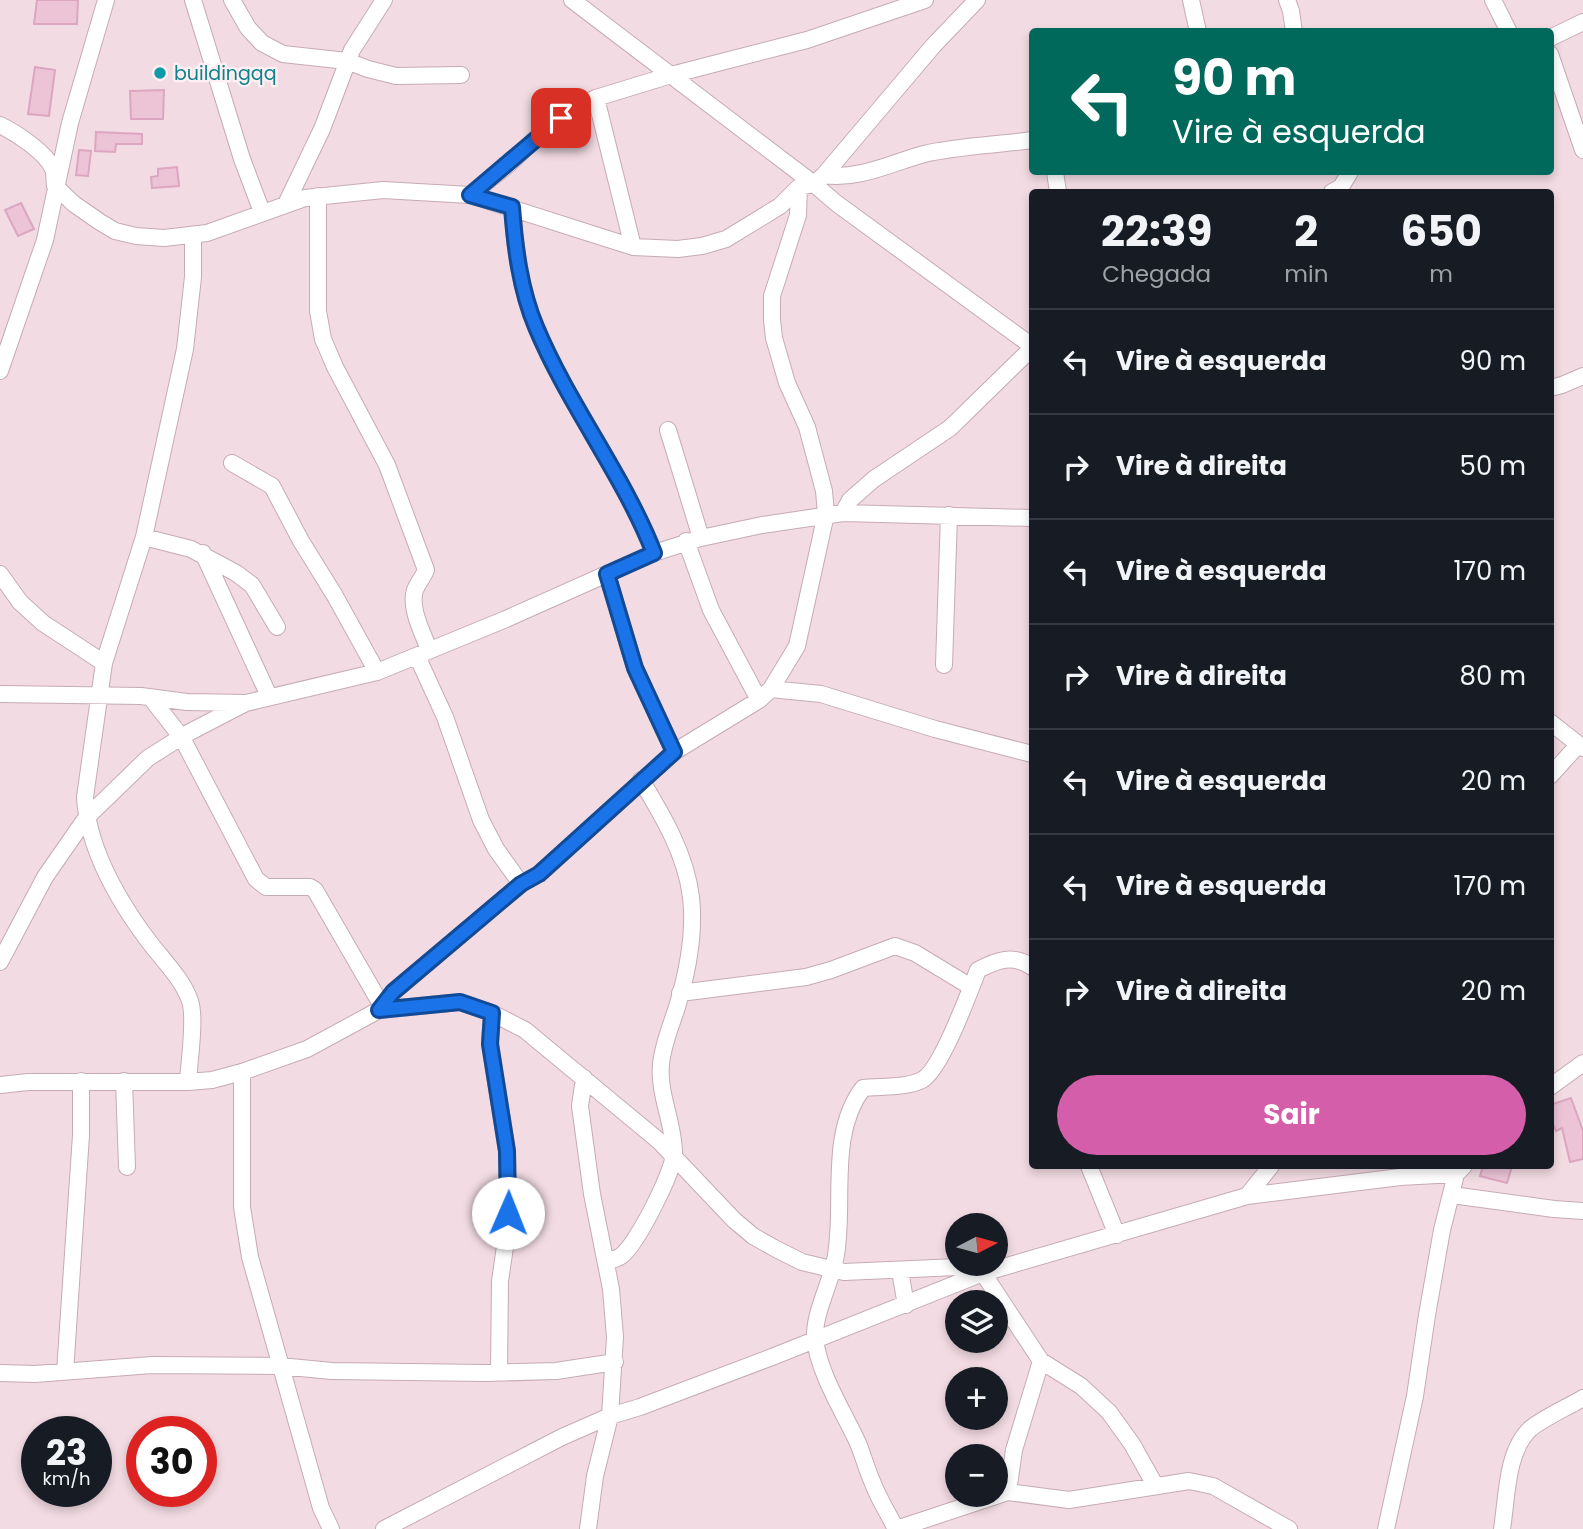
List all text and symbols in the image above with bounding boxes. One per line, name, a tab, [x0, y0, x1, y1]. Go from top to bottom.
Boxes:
text: 90 m	[1172, 44, 1296, 112]
icon: left	[1057, 56, 1148, 147]
place label: buildingqq	[174, 60, 277, 87]
marker: buildingqq	[152, 65, 168, 81]
pin	[531, 88, 591, 148]
icon: arrive	[542, 99, 580, 137]
text: Vire à esquerda	[1172, 109, 1426, 154]
text: 22:39	[1101, 202, 1212, 261]
text: 2	[1294, 202, 1318, 261]
text: 650	[1400, 202, 1482, 261]
text: Chegada	[1102, 258, 1211, 290]
text: min	[1284, 258, 1328, 290]
text: m	[1429, 258, 1453, 290]
icon: left	[1057, 343, 1095, 381]
text: Vire à esquerda	[1116, 343, 1327, 379]
text: 90 m	[1460, 343, 1526, 379]
icon: right	[1057, 448, 1095, 486]
text: Vire à direita	[1116, 448, 1287, 484]
text: 50 m	[1460, 448, 1526, 484]
icon: left	[1057, 553, 1095, 591]
text: Vire à esquerda	[1116, 553, 1327, 589]
text: 170 m	[1453, 553, 1526, 589]
icon: right	[1057, 658, 1095, 696]
text: Vire à direita	[1116, 658, 1287, 694]
text: 80 m	[1460, 658, 1526, 694]
icon: left	[1057, 763, 1095, 801]
text: Vire à esquerda	[1116, 763, 1327, 799]
text: 20 m	[1461, 763, 1526, 799]
icon: left	[1057, 868, 1095, 906]
text: Vire à esquerda	[1116, 868, 1327, 904]
text: 170 m	[1453, 868, 1526, 904]
icon: right	[1057, 973, 1095, 1011]
text: Vire à direita	[1116, 973, 1287, 1009]
text: 20 m	[1461, 973, 1526, 1009]
button: Sair	[1057, 1075, 1526, 1155]
position arrow	[471, 1176, 545, 1250]
north arrow	[945, 1213, 1008, 1276]
map controls	[945, 1213, 1008, 1507]
button: layers	[945, 1290, 1008, 1353]
button: +	[945, 1367, 1008, 1430]
speed limit sign: 30	[126, 1416, 217, 1507]
text: 23	[46, 1428, 87, 1477]
button: −	[945, 1444, 1008, 1507]
text: km/h	[43, 1466, 90, 1491]

